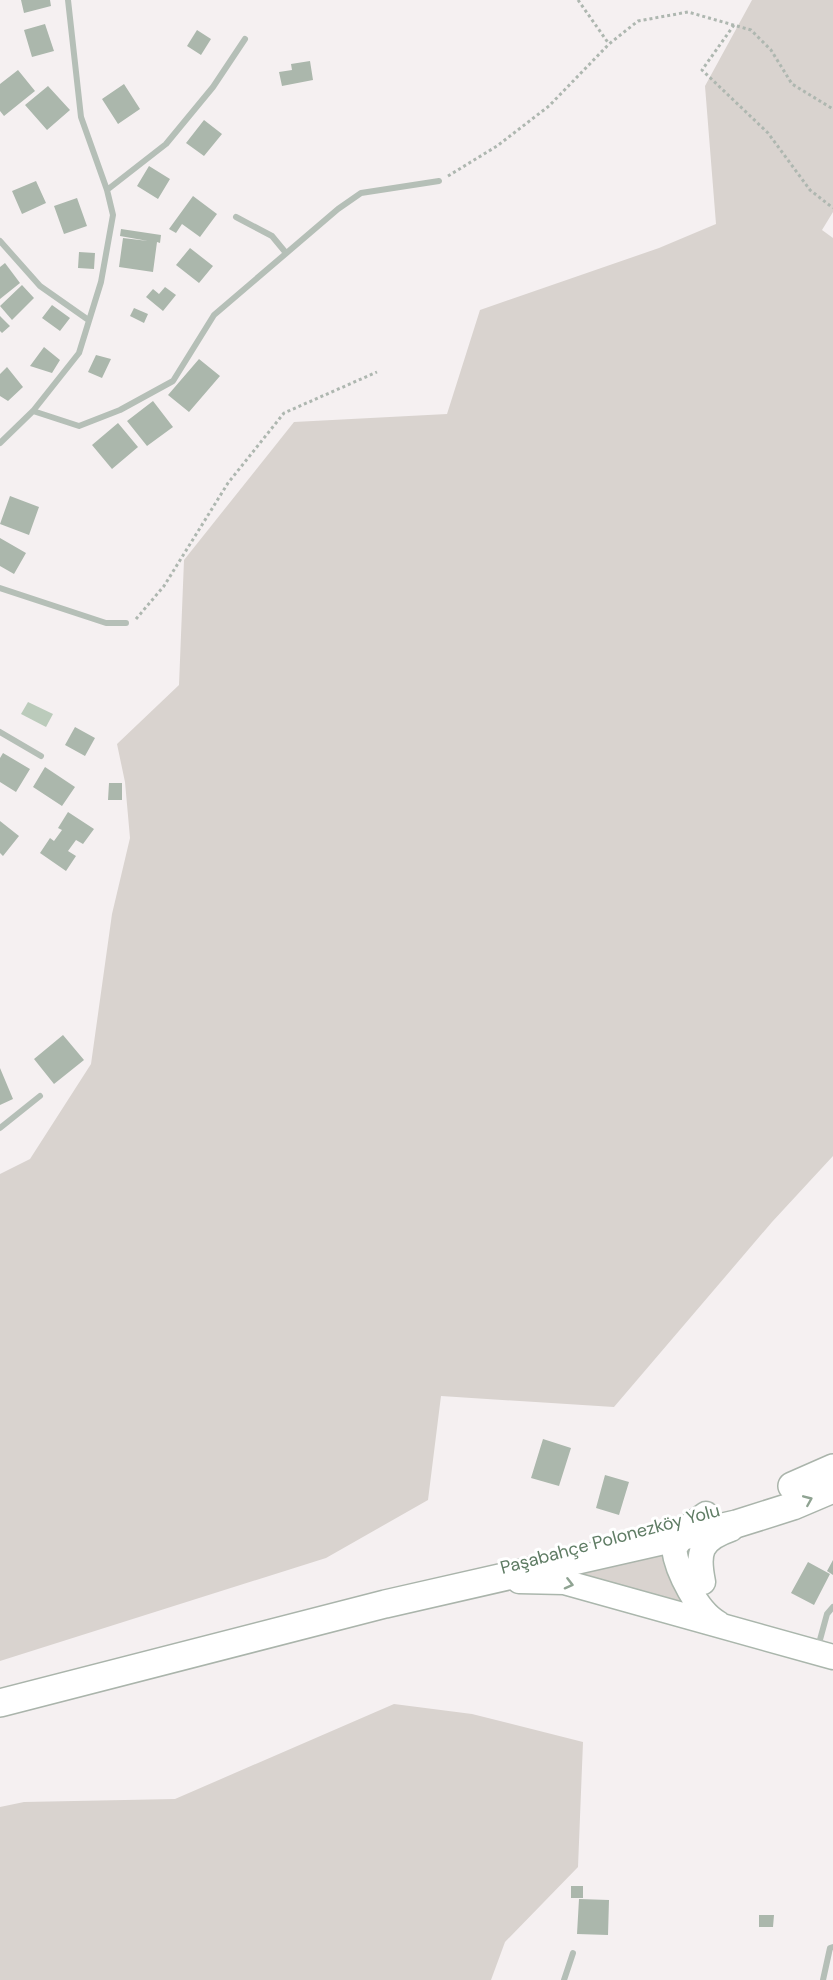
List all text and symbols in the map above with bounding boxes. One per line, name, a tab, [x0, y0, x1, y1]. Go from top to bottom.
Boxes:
one-way arrow	[802, 1495, 813, 1507]
street label: Paşabahçe Polonezköy Yolu	[498, 1498, 722, 1580]
one-way arrow	[564, 1577, 574, 1590]

